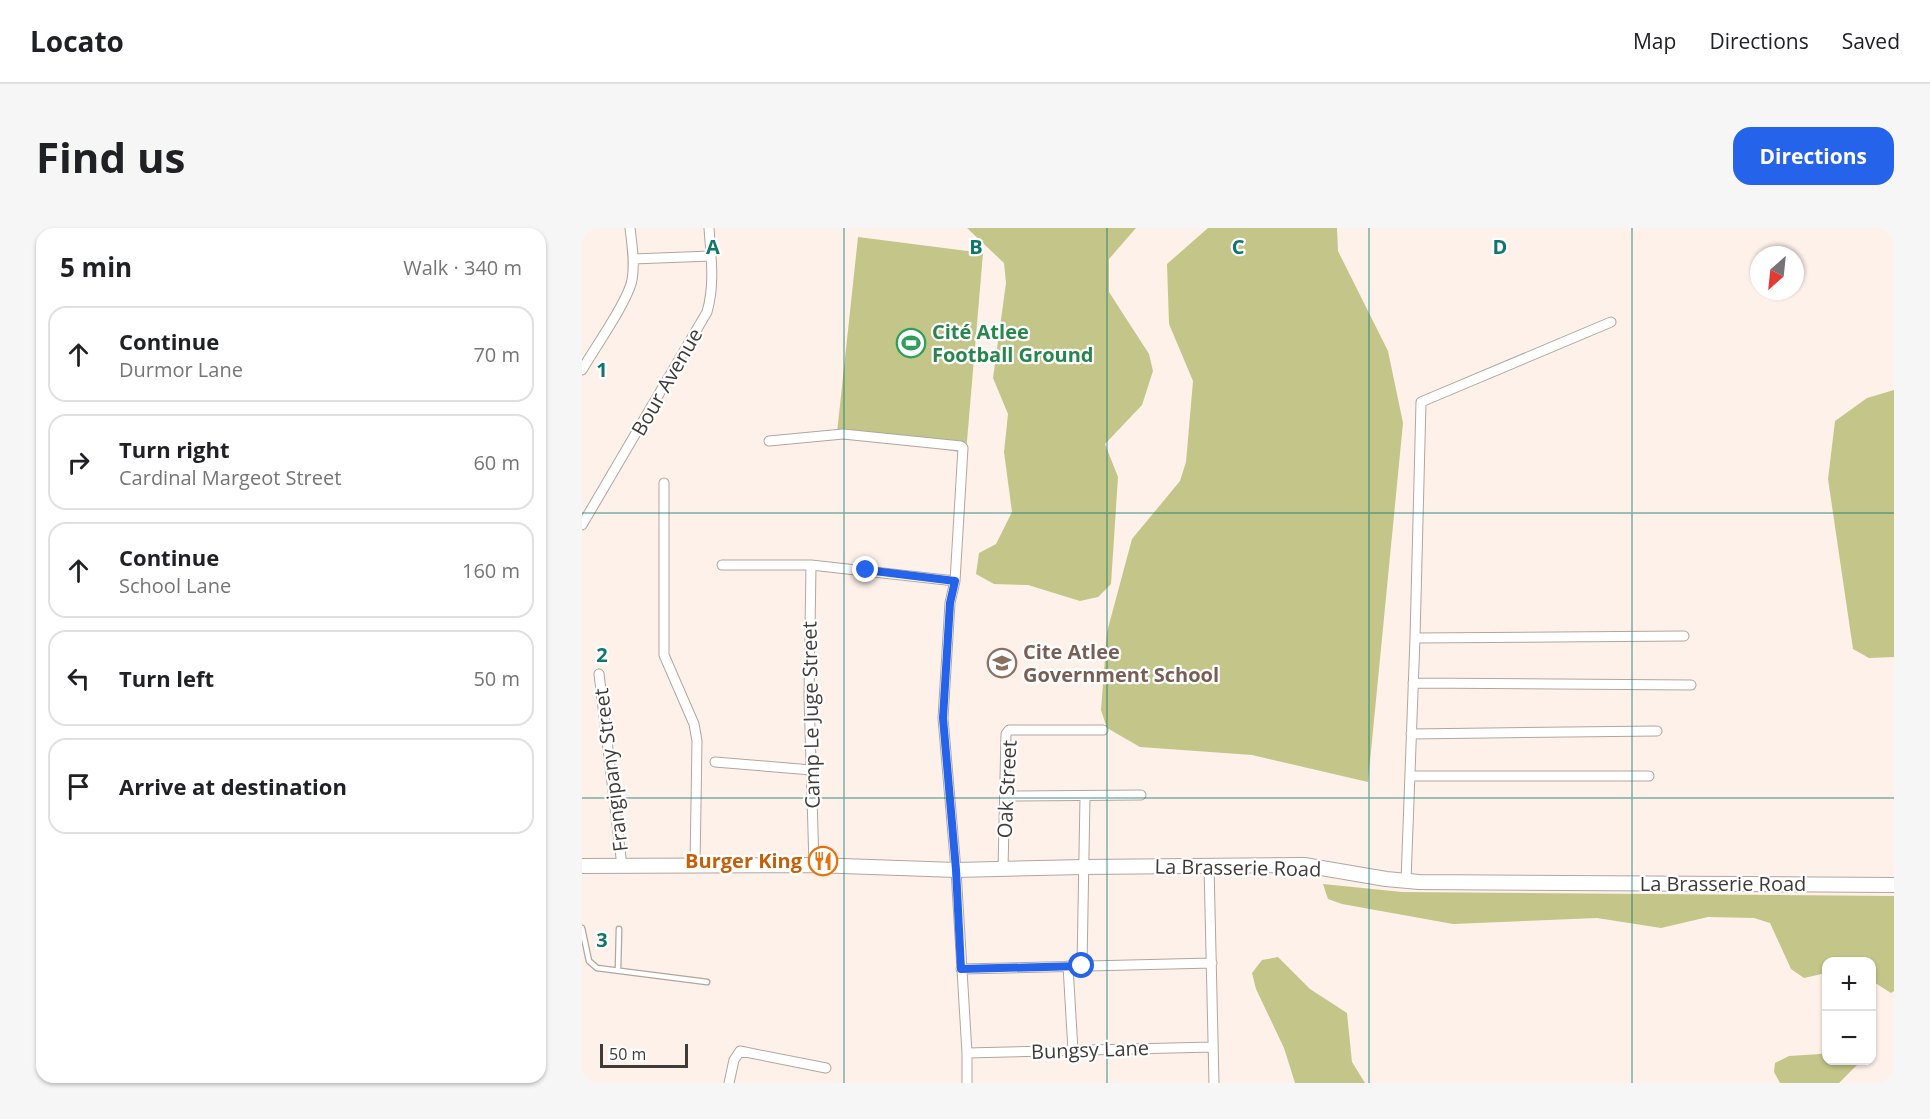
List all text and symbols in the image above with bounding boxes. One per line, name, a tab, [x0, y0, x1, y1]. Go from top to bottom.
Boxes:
text: Locato	[30, 22, 124, 60]
text: Map	[1633, 27, 1676, 55]
text: Directions	[1709, 27, 1809, 55]
text: Saved	[1842, 27, 1900, 55]
button: Directions	[1733, 127, 1894, 185]
text: Find us	[36, 128, 185, 185]
text: A	[706, 233, 720, 260]
text: B	[969, 233, 983, 260]
text: C	[1232, 233, 1245, 260]
text: D	[1493, 233, 1507, 260]
north arrow	[1750, 246, 1804, 300]
text: 5 min	[60, 249, 132, 285]
text: Walk · 340 m	[403, 254, 522, 281]
place label: Cité Atlee Football Ground	[932, 318, 1093, 368]
street label: Bour Avenue	[625, 323, 708, 441]
text: Continue	[119, 326, 219, 356]
sports icon: Cité Atlee Football Ground	[895, 327, 927, 359]
icon: ahead	[62, 338, 95, 371]
text: 70 m	[473, 341, 520, 368]
text: Durmor Lane	[119, 356, 243, 383]
text: 1	[596, 356, 608, 383]
text: Turn right	[119, 434, 230, 464]
icon: right	[62, 446, 95, 479]
text: 60 m	[473, 449, 520, 476]
text: Cardinal Margeot Street	[119, 464, 341, 491]
text: Continue	[119, 542, 219, 572]
icon: ahead	[62, 554, 95, 587]
route end	[852, 556, 878, 582]
text: 160 m	[462, 557, 520, 584]
text: School Lane	[119, 572, 231, 599]
street label: Camp Le Juge Street	[795, 621, 826, 809]
place label: Cite Atlee Government School	[1023, 638, 1219, 688]
text: 2	[596, 641, 608, 668]
school or university icon: Cite Atlee Government School	[986, 647, 1018, 679]
icon: left	[62, 662, 95, 695]
text: Turn left	[119, 663, 214, 693]
text: 50 m	[473, 665, 520, 692]
street label: Frangipany Street	[587, 687, 634, 853]
street label: Oak Street	[990, 739, 1023, 839]
icon: arrive	[62, 770, 95, 803]
text: Arrive at destination	[119, 771, 347, 801]
restaurant icon: Burger King	[807, 845, 839, 877]
place label: Burger King	[685, 847, 803, 874]
street label: La Brasserie Road	[1154, 853, 1322, 882]
street label: La Brasserie Road	[1640, 870, 1806, 897]
text: 3	[596, 926, 608, 953]
route start	[1068, 952, 1094, 978]
map controls	[1822, 957, 1876, 1065]
button: +	[1822, 957, 1876, 1011]
button: −	[1822, 1011, 1876, 1065]
street label: Bungsy Lane	[1030, 1034, 1149, 1065]
scale bar	[600, 1041, 688, 1068]
text: 50 m	[609, 1043, 646, 1065]

